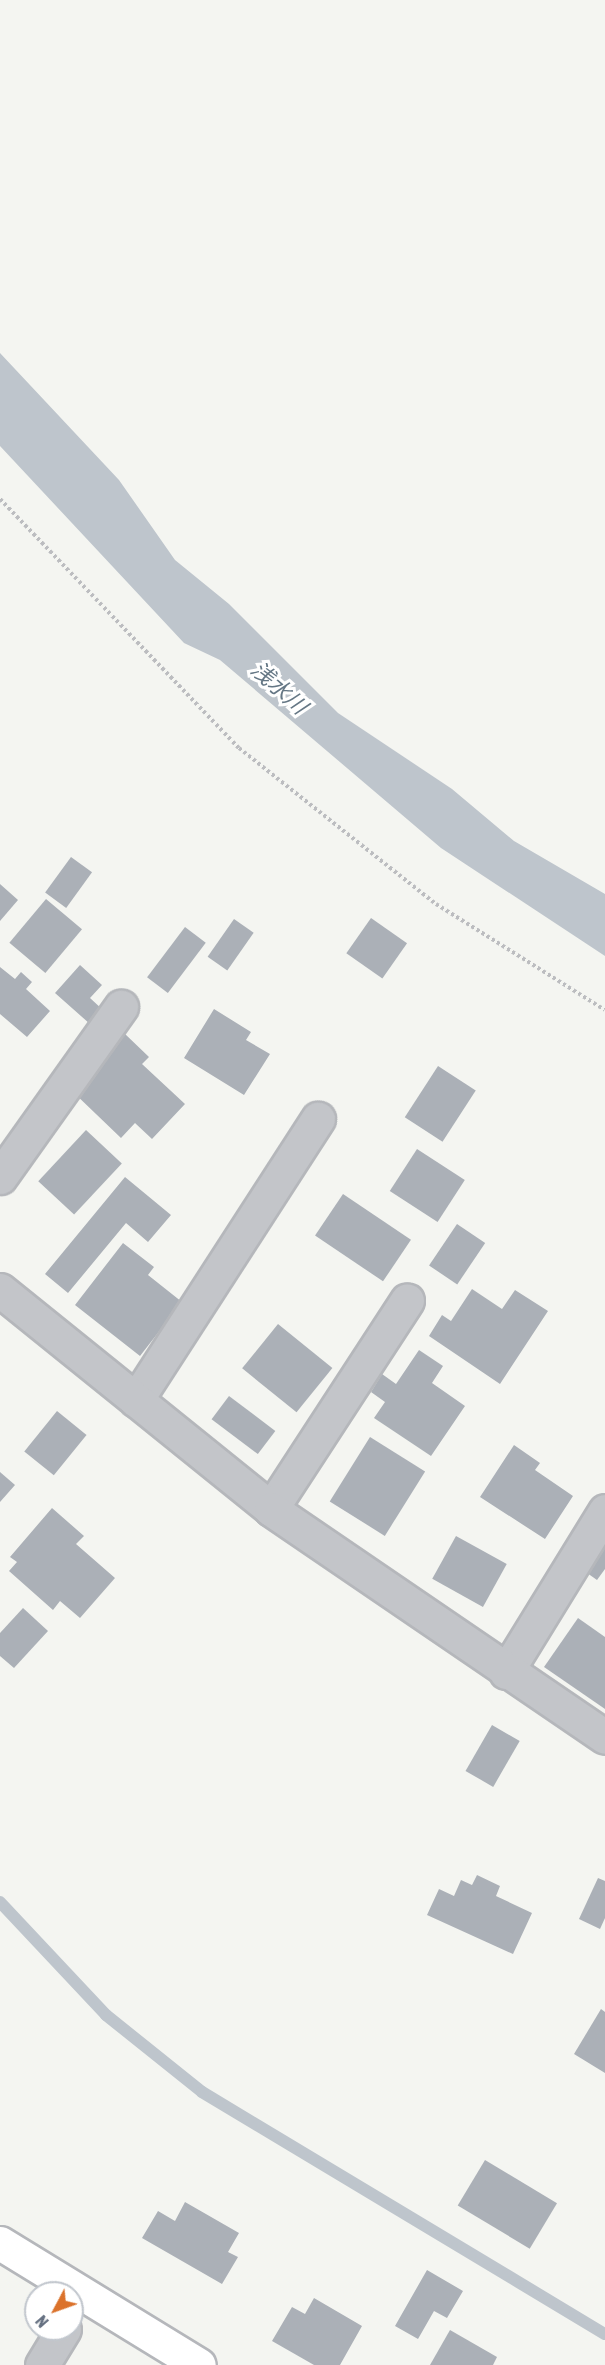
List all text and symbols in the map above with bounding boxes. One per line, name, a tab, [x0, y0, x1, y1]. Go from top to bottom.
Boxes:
water label: 浅水川	[246, 656, 312, 720]
north arrow	[24, 2281, 84, 2341]
text: N	[32, 2312, 52, 2331]

